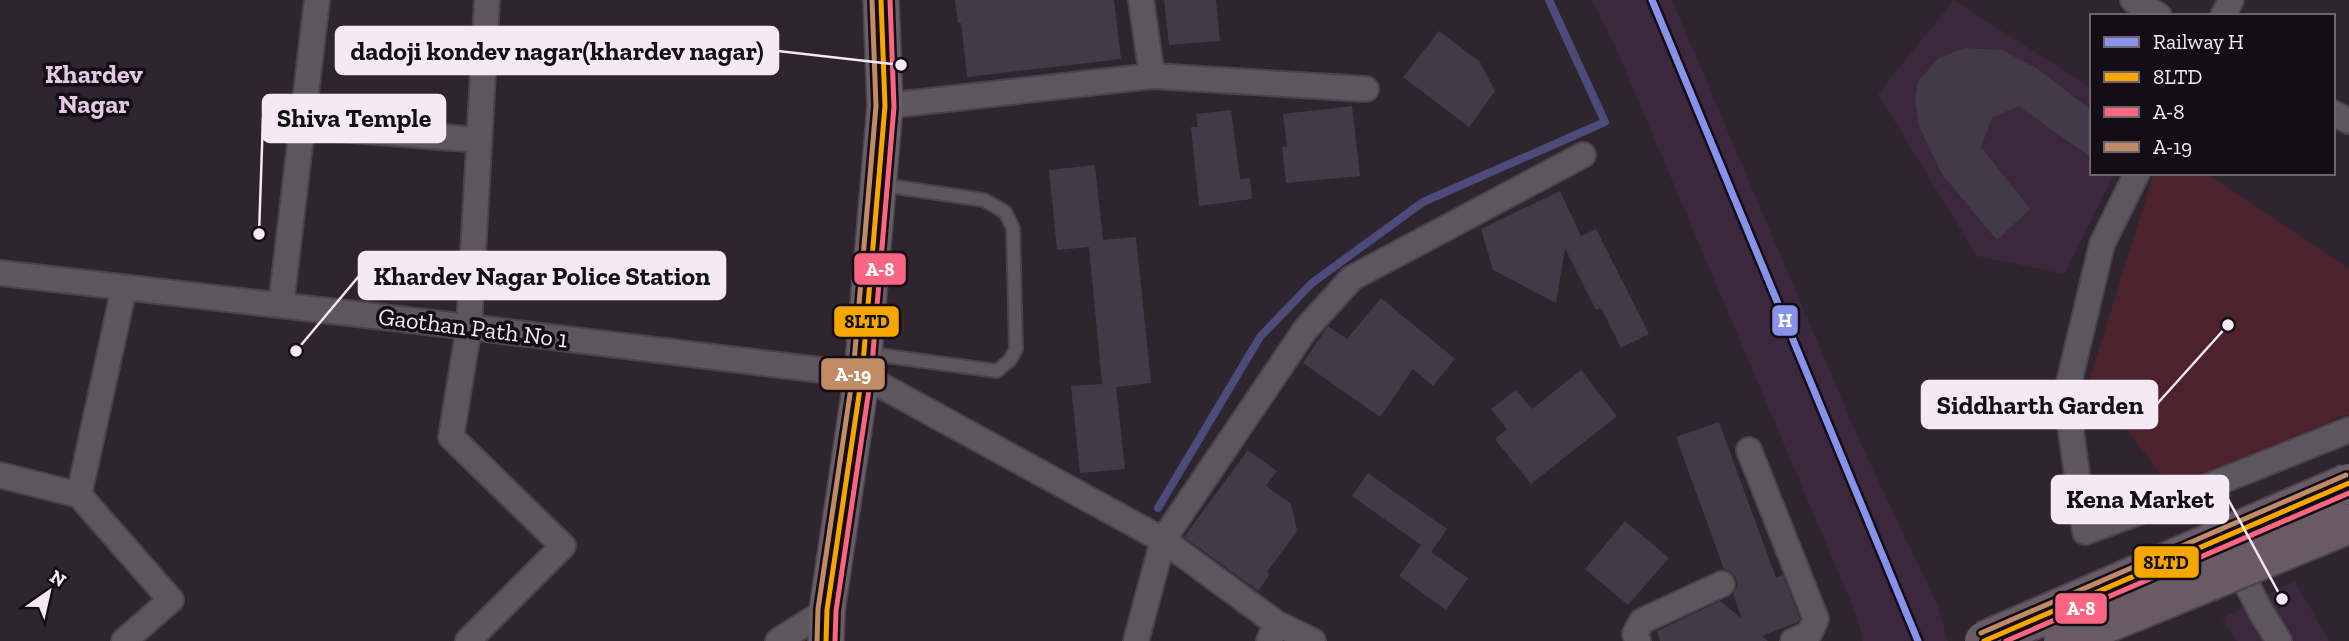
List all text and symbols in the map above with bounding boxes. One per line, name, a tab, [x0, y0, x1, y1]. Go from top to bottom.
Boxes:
legend	[2090, 14, 2335, 175]
callout: dadoji kondev nagar(khardev nagar)	[336, 27, 778, 74]
text: Railway H	[2153, 29, 2244, 54]
text: dadoji kondev nagar(khardev nagar)	[351, 35, 763, 67]
district label: Khardev Nagar	[45, 58, 143, 120]
text: 8LTD	[2153, 64, 2202, 89]
callout: Shiva Temple	[263, 95, 445, 142]
text: A-8	[2153, 99, 2185, 124]
text: Shiva Temple	[277, 102, 432, 134]
text: A-19	[2153, 134, 2192, 159]
callout: Khardev Nagar Police Station	[359, 252, 725, 299]
line badge: A-8	[853, 252, 907, 286]
text: A-8	[866, 258, 894, 281]
text: Khardev Nagar Police Station	[374, 260, 711, 292]
street label: Gaothan Path No 1	[377, 301, 569, 354]
line badge: H	[1771, 304, 1799, 337]
line badge: 8LTD	[833, 305, 900, 338]
text: H	[1778, 309, 1792, 332]
text: 8LTD	[844, 310, 890, 333]
line badge: A-19	[820, 357, 886, 391]
text: A-19	[835, 363, 871, 386]
callout: Siddharth Garden	[1922, 381, 2157, 428]
text: Siddharth Garden	[1936, 389, 2144, 421]
callout: Kena Market	[2052, 476, 2228, 523]
text: Kena Market	[2066, 483, 2215, 515]
line badge: 8LTD	[2133, 545, 2200, 579]
text: 8LTD	[2143, 551, 2189, 574]
north arrow	[14, 557, 84, 627]
text: N	[46, 565, 71, 592]
line badge: A-8	[2054, 592, 2108, 625]
text: A-8	[2067, 597, 2095, 620]

